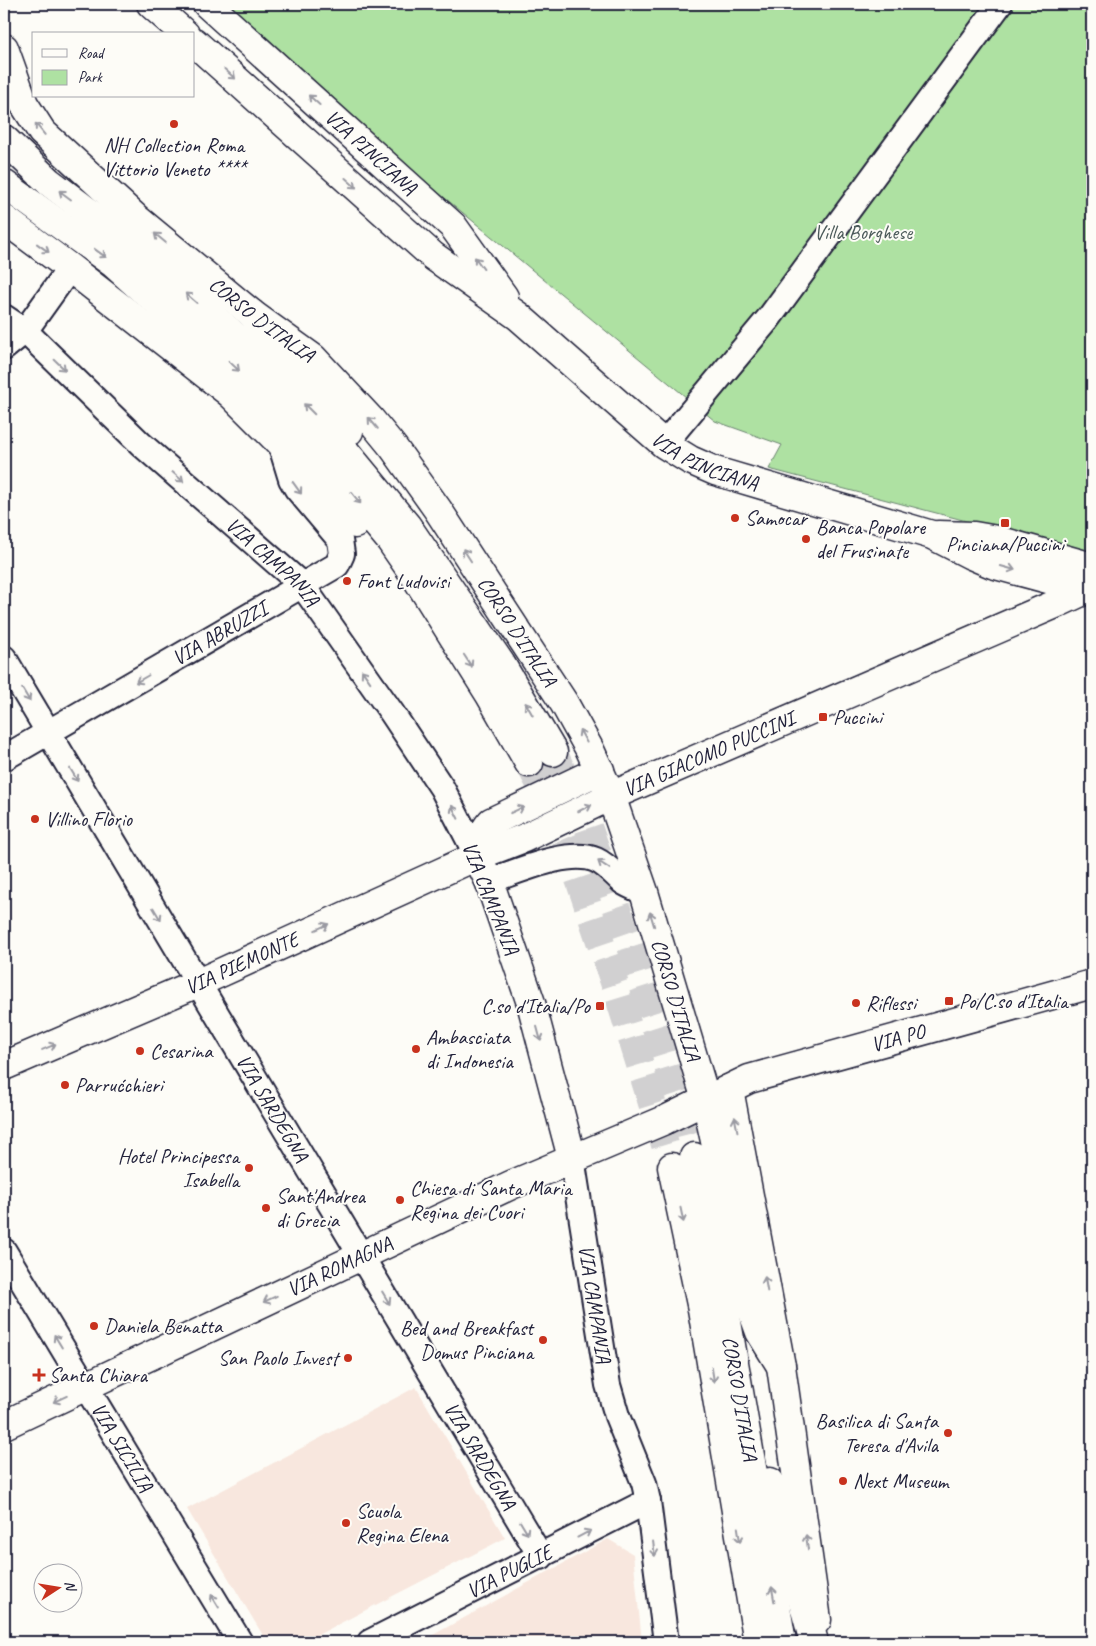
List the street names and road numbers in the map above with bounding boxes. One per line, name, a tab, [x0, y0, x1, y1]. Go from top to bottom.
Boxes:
street label: VIA PINCIANA	[320, 104, 423, 201]
street label: CORSO D'ITALIA	[204, 271, 321, 369]
street label: VIA PINCIANA	[646, 426, 762, 496]
street label: VIA CAMPANIA	[221, 511, 326, 611]
street label: CORSO D'ITALIA	[472, 572, 563, 692]
street label: VIA ABRUZZI	[167, 593, 276, 671]
street label: VIA GIACOMO PUCCINI	[619, 704, 803, 802]
street label: VIA CAMPANIA	[457, 838, 526, 959]
street label: VIA PIEMONTE	[181, 925, 305, 1000]
street label: CORSO D'ITALIA	[646, 936, 707, 1065]
street label: VIA PO	[868, 1017, 930, 1058]
street label: VIA SARDEGNA	[231, 1050, 315, 1167]
street label: VIA ROMAGNA	[283, 1230, 397, 1302]
street label: VIA CAMPANIA	[573, 1243, 617, 1366]
street label: CORSO D'ITALIA	[717, 1334, 764, 1464]
street label: VIA SARDEGNA	[438, 1397, 523, 1514]
street label: VIA SICILIA	[86, 1398, 159, 1497]
street label: VIA PUGLIE	[462, 1538, 559, 1604]

